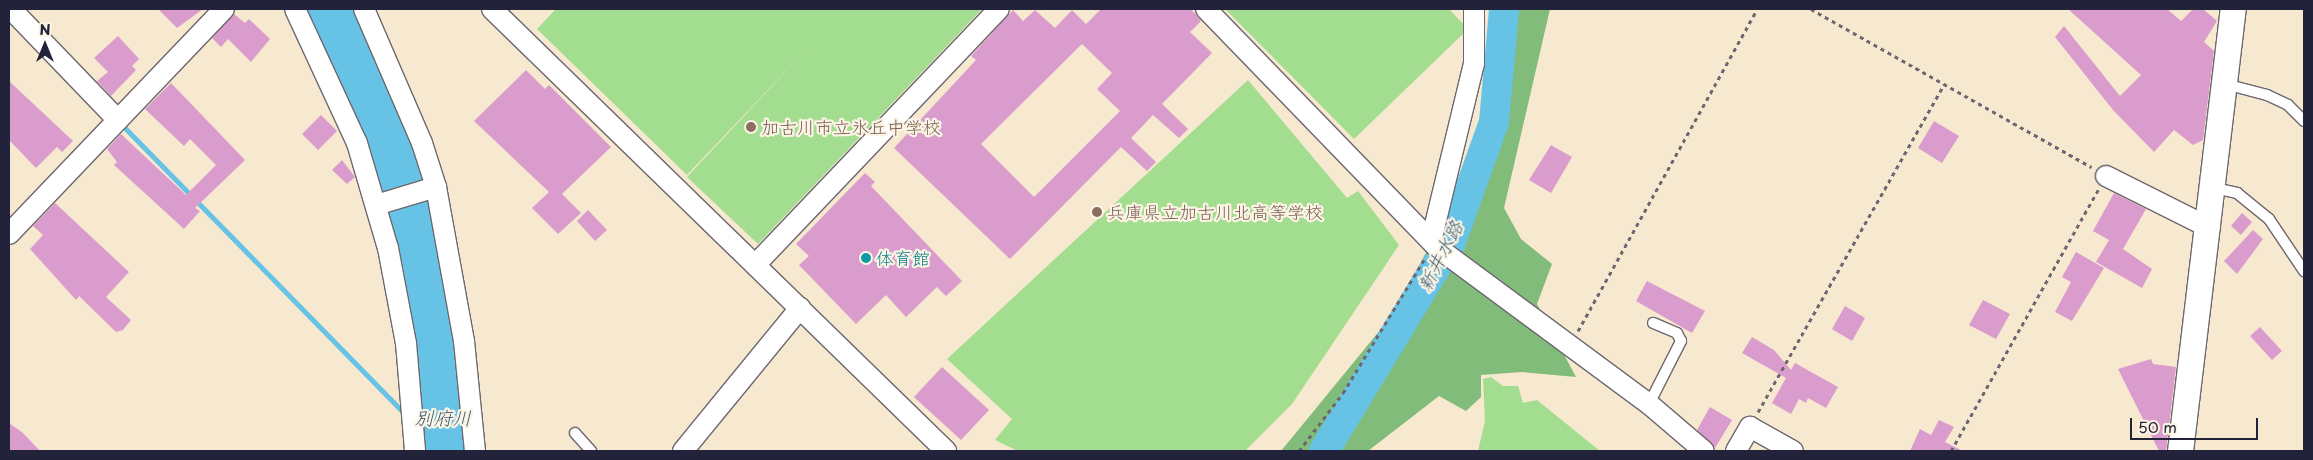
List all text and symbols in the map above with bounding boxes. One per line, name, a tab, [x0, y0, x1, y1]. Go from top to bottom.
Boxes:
text: N	[39, 19, 51, 40]
north arrow	[20, 20, 70, 70]
place label: 加古川市立氷丘中学校	[761, 116, 941, 138]
marker: 加古川市立氷丘中学校	[745, 121, 757, 133]
place label: 兵庫県立加古川北高等学校	[1107, 201, 1323, 223]
marker: 兵庫県立加古川北高等学校	[1091, 206, 1103, 218]
water label: 新井水路	[1413, 217, 1467, 295]
place label: 体育館	[876, 247, 930, 269]
marker: 体育館	[860, 252, 872, 264]
water label: 別府川	[415, 407, 471, 429]
scale bar	[2133, 408, 2260, 440]
text: 50 m	[2138, 415, 2177, 438]

